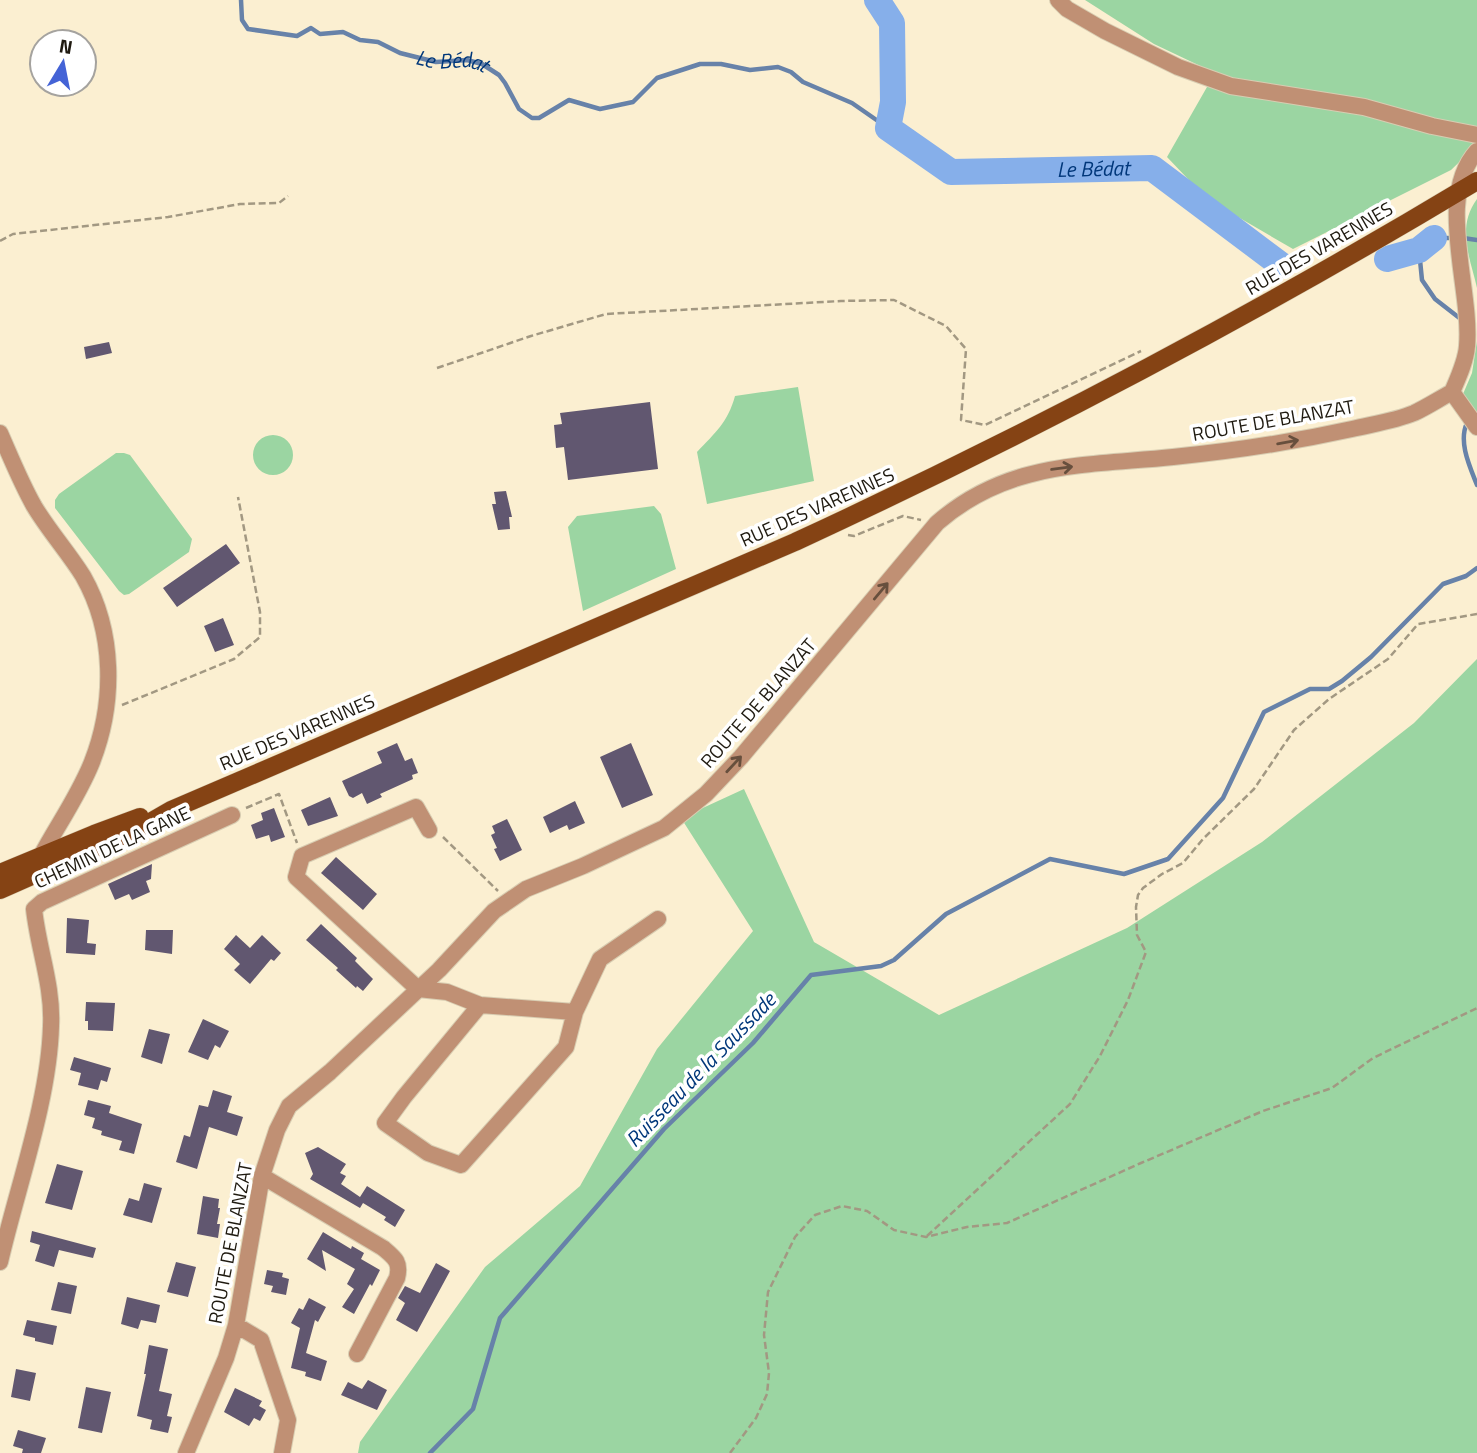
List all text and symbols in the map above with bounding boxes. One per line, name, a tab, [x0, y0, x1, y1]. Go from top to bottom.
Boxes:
north arrow	[28, 28, 98, 98]
text: N	[57, 30, 75, 61]
water label: Le Bédat	[413, 41, 498, 81]
water label: Le Bédat	[1057, 151, 1132, 185]
street label: RUE DES VARENNES	[1239, 193, 1398, 302]
street label: ROUTE DE BLANZAT	[1190, 391, 1356, 448]
one-way arrow	[1276, 435, 1299, 448]
street label: RUE DES VARENNES	[735, 459, 899, 554]
one-way arrow	[1050, 462, 1073, 475]
one-way arrow	[873, 582, 889, 600]
street label: ROUTE DE BLANZAT	[693, 631, 822, 774]
street label: RUE DES VARENNES	[215, 686, 379, 777]
one-way arrow	[725, 756, 742, 773]
street label: CHEMIN DE LA GANE	[29, 798, 195, 895]
water label: Ruisseau de la Saussade	[618, 984, 784, 1154]
street label: ROUTE DE BLANZAT	[200, 1160, 259, 1326]

